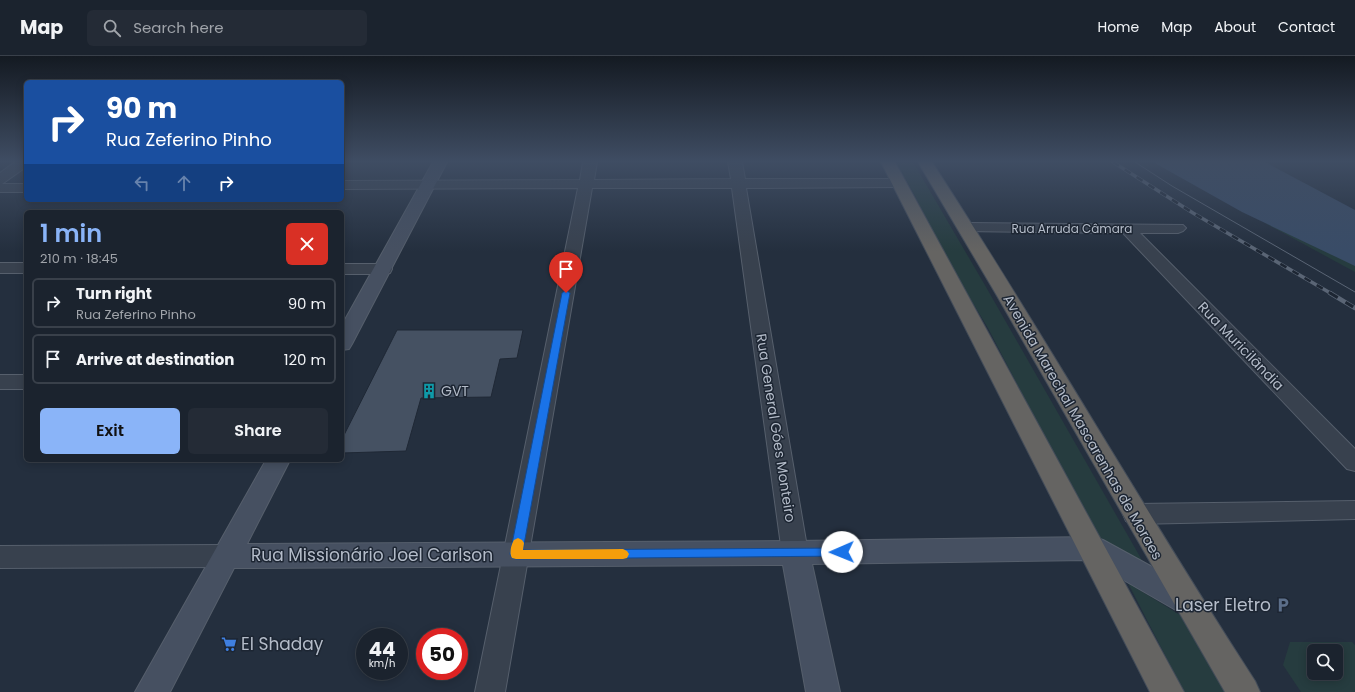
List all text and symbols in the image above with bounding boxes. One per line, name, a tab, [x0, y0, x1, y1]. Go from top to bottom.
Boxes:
search box	[87, 10, 367, 46]
text: Map	[20, 14, 63, 41]
icon: search	[101, 17, 123, 39]
text: Search here	[133, 17, 224, 38]
text: Home	[1097, 17, 1139, 37]
text: Map	[1161, 17, 1192, 37]
text: About	[1214, 17, 1256, 37]
text: Contact	[1278, 17, 1335, 37]
text: 90 m	[106, 89, 177, 128]
icon: right	[40, 96, 92, 148]
text: Rua Zeferino Pinho	[106, 127, 272, 152]
icon: left	[131, 172, 153, 194]
icon: ahead	[173, 172, 195, 194]
icon: right	[215, 172, 237, 194]
text: 1 min	[40, 217, 102, 250]
street label: Rua Arruda Câmara	[1012, 220, 1132, 237]
button: close	[286, 223, 328, 265]
text: 210 m · 18:45	[40, 249, 118, 268]
pin	[549, 252, 583, 293]
icon: arrive	[555, 258, 577, 280]
text: Turn right	[76, 283, 152, 304]
street label: Avenida Marechal Mascarenhas de Moraes	[999, 291, 1167, 563]
icon: right	[42, 292, 64, 314]
text: 90 m	[288, 293, 326, 314]
street label: Rua Muricilândia	[1193, 297, 1289, 395]
text: Rua Zeferino Pinho	[76, 305, 196, 324]
street label: Rua General Góes Monteiro	[751, 332, 801, 524]
icon: arrive	[42, 348, 64, 370]
text: Arrive at destination	[76, 349, 234, 370]
text: 120 m	[284, 349, 326, 370]
place label: GVT	[441, 381, 469, 401]
building icon: GVT	[420, 382, 438, 400]
button: Exit	[40, 408, 180, 454]
button: Share	[188, 408, 328, 454]
position arrow	[821, 531, 863, 573]
street label: Rua Missionário Joel Carlson	[251, 543, 493, 567]
place label: Laser Eletro	[1175, 593, 1271, 617]
parking icon: Laser Eletro	[1274, 596, 1292, 614]
speed limit sign: 50	[416, 628, 468, 680]
place label: El Shaday	[241, 632, 324, 656]
supermarket icon: El Shaday	[220, 635, 238, 653]
text: 44	[368, 635, 396, 663]
map controls	[1307, 644, 1343, 680]
button: search	[1307, 644, 1343, 680]
text: km/h	[369, 656, 395, 671]

